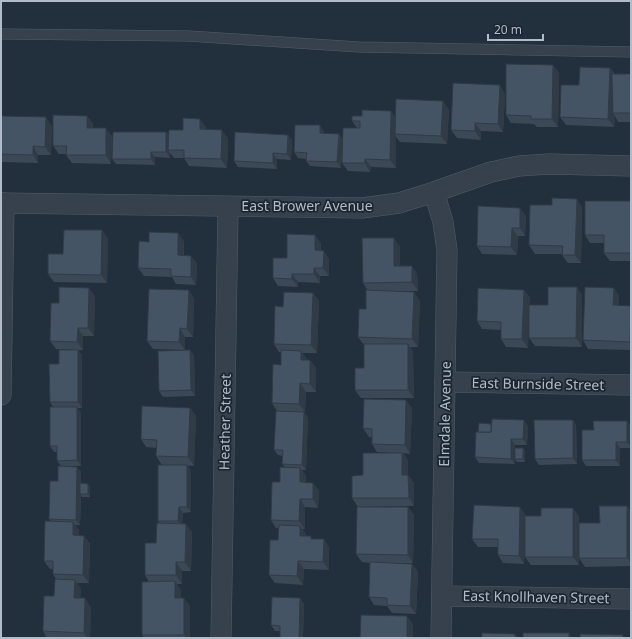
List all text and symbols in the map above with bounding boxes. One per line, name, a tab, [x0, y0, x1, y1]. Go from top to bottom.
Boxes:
scale bar	[488, 16, 543, 42]
text: 20 m	[494, 21, 522, 38]
street label: East Brower Avenue	[241, 196, 373, 215]
street label: Elmdale Avenue	[434, 361, 455, 467]
street label: East Burnside Street	[471, 373, 605, 394]
street label: Heather Street	[214, 374, 235, 470]
street label: East Knollhaven Street	[462, 586, 610, 607]

